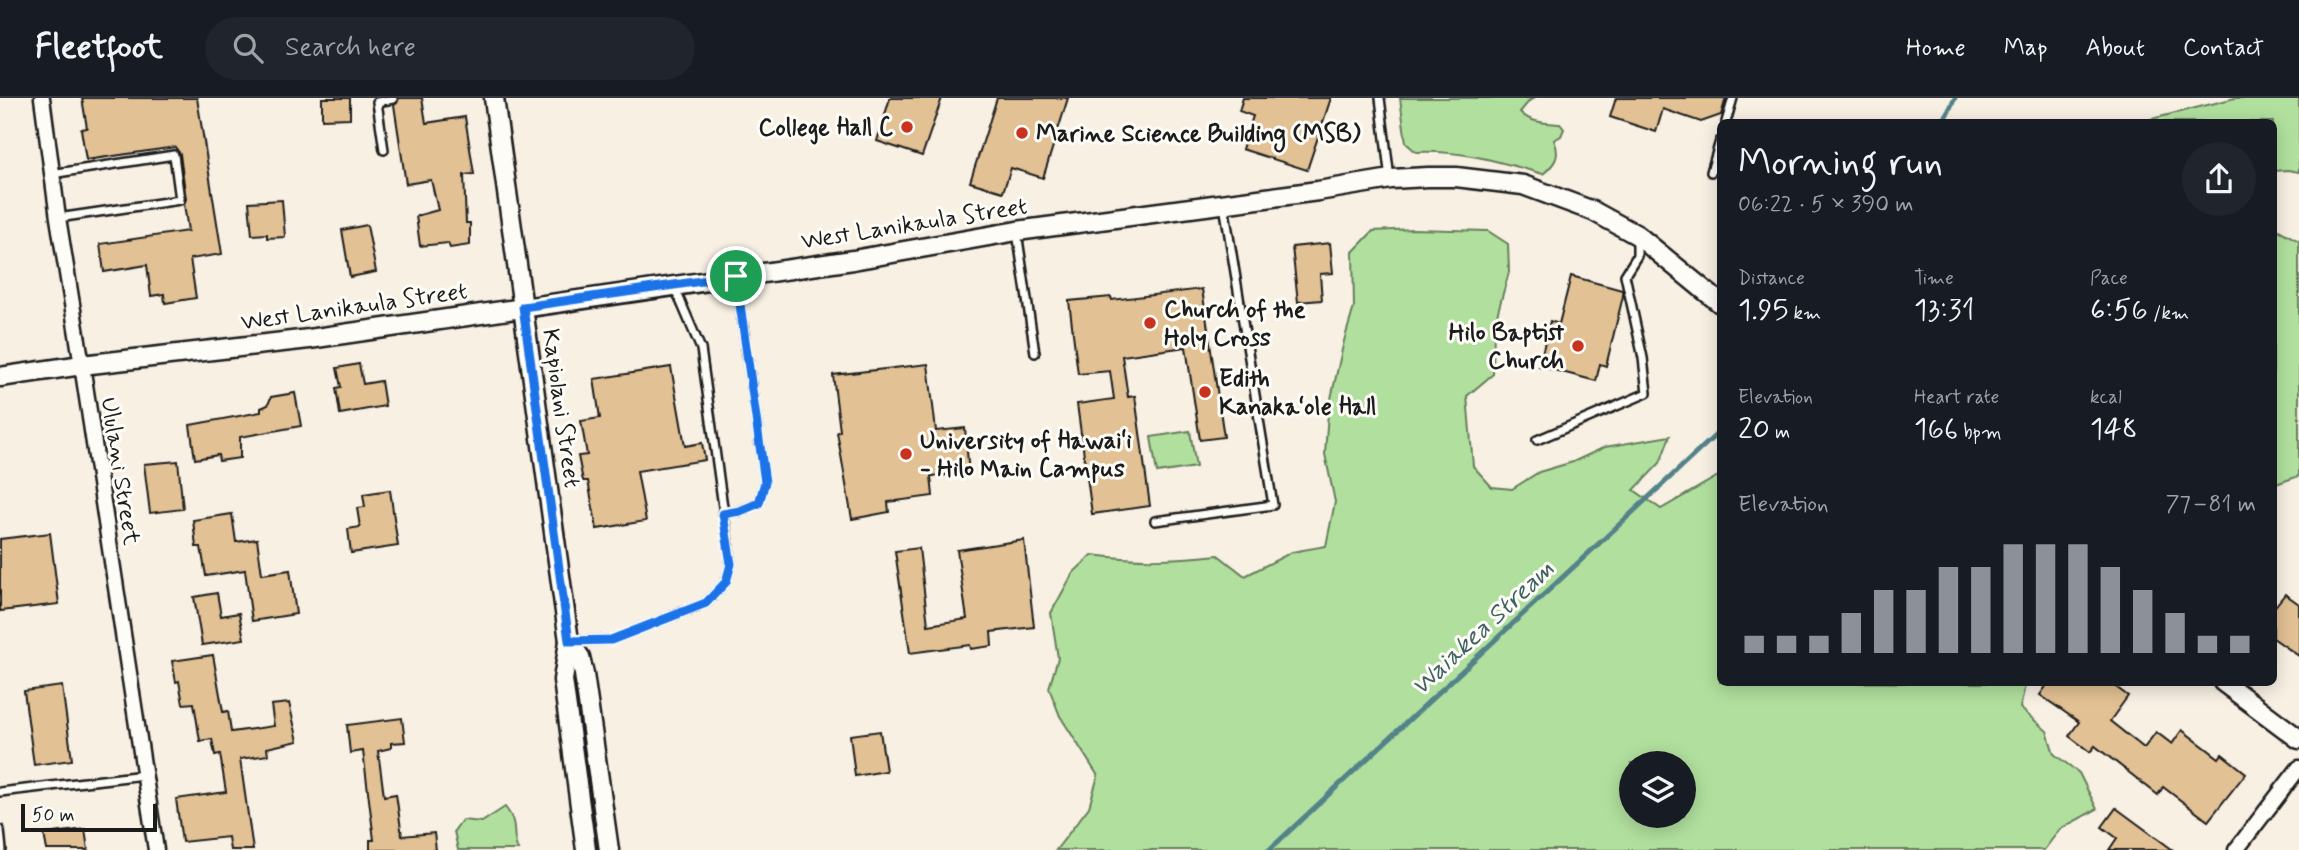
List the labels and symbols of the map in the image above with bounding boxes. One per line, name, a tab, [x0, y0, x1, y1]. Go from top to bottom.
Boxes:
place label: College Hall C	[758, 113, 893, 145]
marker: College Hall C	[899, 119, 915, 135]
place label: Marine Science Building (MSB)	[1036, 119, 1361, 153]
marker: Marine Science Building (MSB)	[1014, 125, 1030, 141]
street label: West Lanikaula Street	[799, 191, 1029, 258]
pin	[706, 246, 766, 306]
street label: West Lanikaula Street	[239, 276, 469, 339]
place label: Church of the Holy Cross	[1164, 295, 1306, 354]
marker: Church of the Holy Cross	[1142, 315, 1158, 331]
place label: Hilo Baptist Church	[1449, 318, 1564, 377]
street label: Kapiolani Street	[534, 327, 587, 490]
marker: Hilo Baptist Church	[1570, 338, 1586, 354]
place label: Edith Kanaka‘ole Hall	[1219, 364, 1377, 423]
marker: Edith Kanaka‘ole Hall	[1197, 384, 1213, 400]
street label: Ululani Street	[93, 395, 147, 547]
place label: University of Hawaiʻi - Hilo Main Campus	[920, 426, 1132, 485]
marker: University of Hawaiʻi - Hilo Main Campus	[898, 446, 914, 462]
water label: Waiakea Stream	[1404, 553, 1562, 704]
scale bar	[21, 801, 158, 833]

